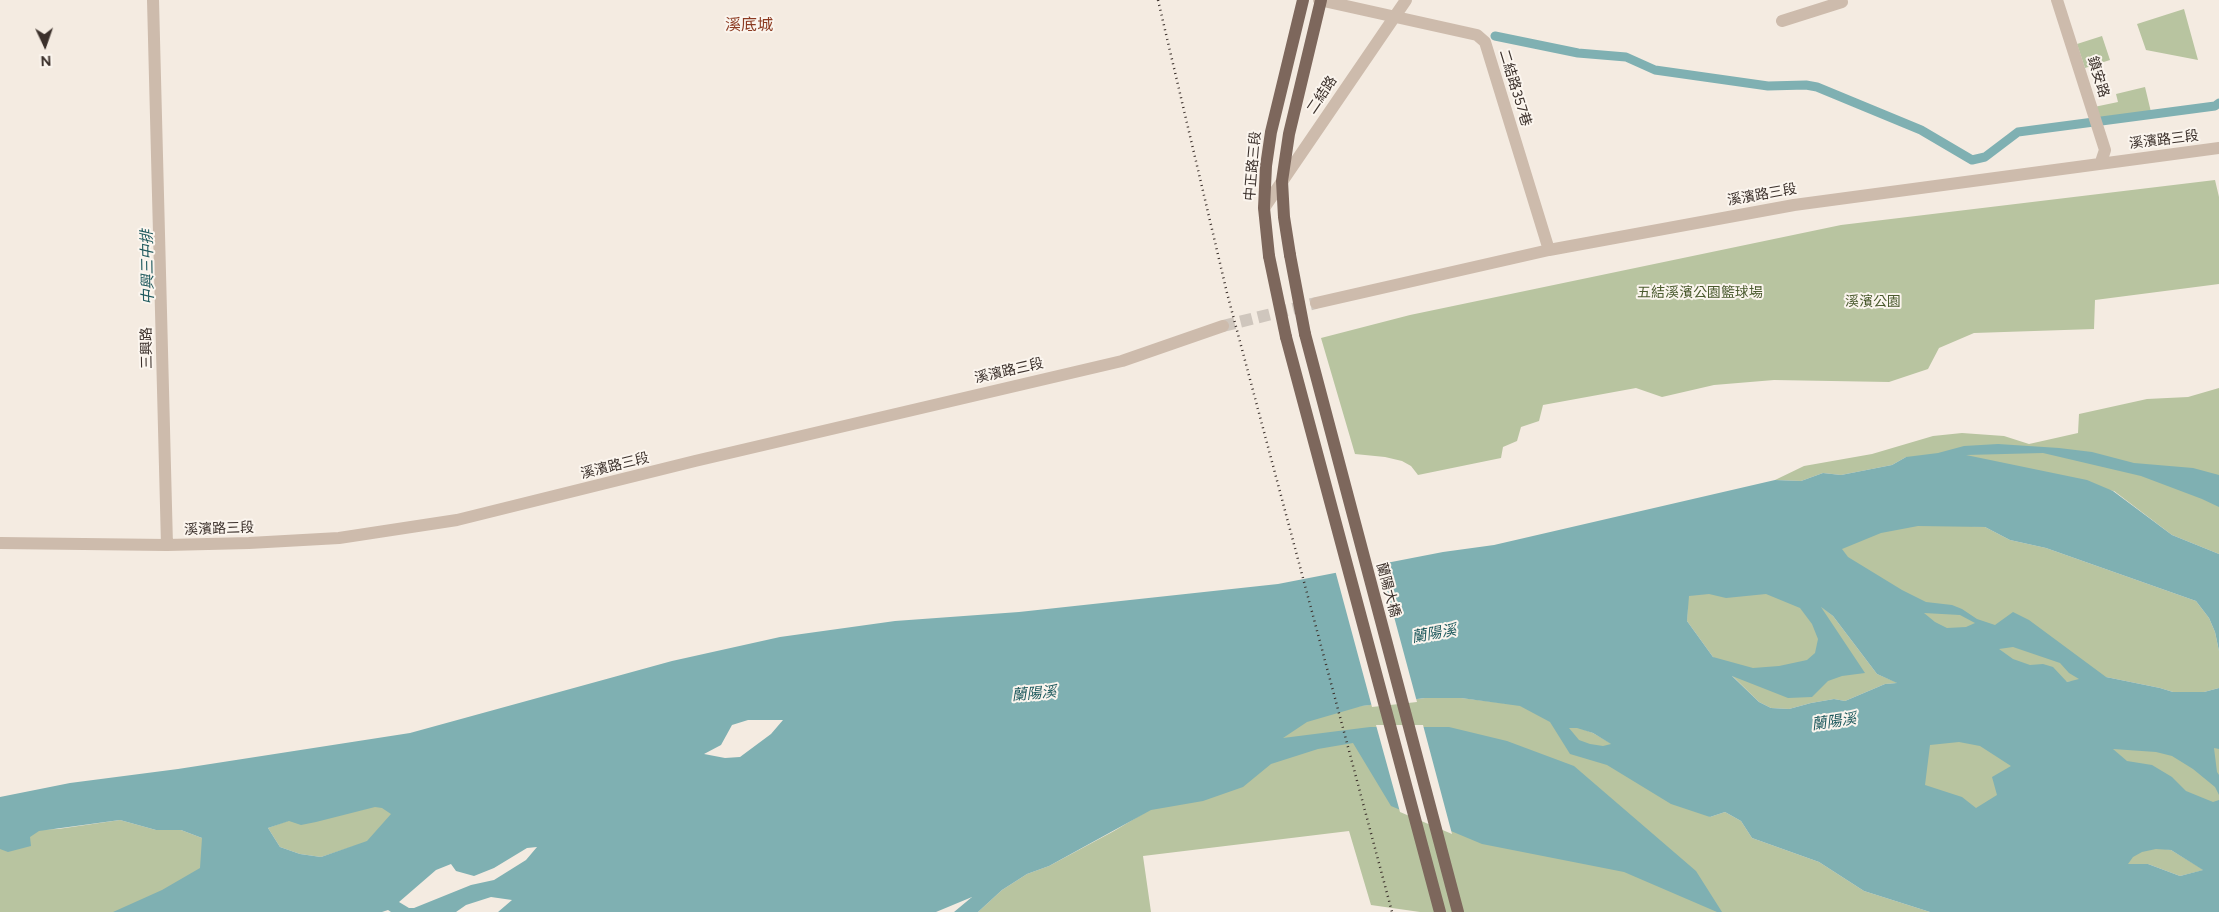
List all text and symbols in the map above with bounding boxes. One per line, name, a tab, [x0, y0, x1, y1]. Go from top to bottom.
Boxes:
district label: 溪底城	[725, 15, 773, 35]
north arrow	[20, 20, 70, 70]
street label: 二結路357巷	[1495, 48, 1535, 128]
text: N	[40, 52, 52, 69]
street label: 鎮安路	[2084, 54, 2112, 100]
street label: 二結路	[1303, 73, 1341, 117]
street label: 溪濱路三段	[2128, 127, 2200, 153]
street label: 中正路三段	[1242, 130, 1264, 202]
street label: 溪濱路三段	[1726, 181, 1798, 209]
water label: 中興三中排	[138, 229, 158, 305]
park label: 五結溪濱公園籃球場	[1637, 285, 1763, 301]
park label: 溪濱公園	[1845, 294, 1901, 310]
street label: 三興路	[138, 327, 156, 369]
street label: 溪濱路三段	[973, 355, 1045, 387]
street label: 溪濱路三段	[579, 449, 651, 483]
street label: 溪濱路三段	[184, 519, 254, 539]
street label: 蘭陽大橋	[1373, 561, 1403, 619]
water label: 蘭陽溪	[1410, 621, 1458, 647]
water label: 蘭陽溪	[1011, 683, 1057, 705]
water label: 蘭陽溪	[1810, 710, 1858, 734]

